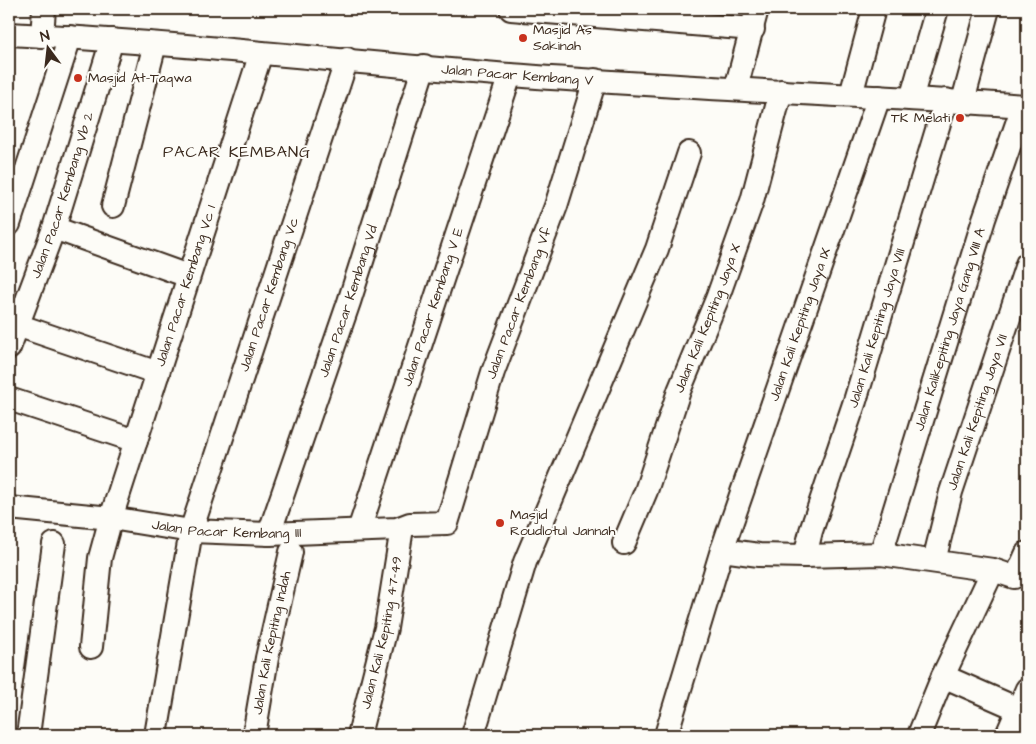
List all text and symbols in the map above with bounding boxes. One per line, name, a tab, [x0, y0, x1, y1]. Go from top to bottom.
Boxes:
place label: Masjid As Sakinah	[533, 20, 592, 56]
north arrow	[22, 22, 72, 72]
text: N	[38, 26, 52, 47]
marker: Masjid As Sakinah	[517, 32, 529, 44]
street label: Jalan Pacar Kembang V	[440, 59, 594, 91]
place label: Masjid At-Taqwa	[88, 68, 192, 88]
marker: Masjid At-Taqwa	[72, 72, 84, 84]
place label: TK Melati	[891, 108, 950, 128]
street label: Jalan Pacar Kembang Vb 2	[26, 110, 99, 281]
marker: TK Melati	[954, 112, 966, 124]
district label: PACAR KEMBANG	[163, 141, 311, 163]
street label: Jalan Pacar Kembang Vc 1	[151, 202, 221, 369]
street label: Jalan Pacar Kembang Vc	[234, 215, 304, 374]
street label: Jalan Pacar Kembang Vd	[314, 222, 383, 380]
street label: Jalan Pacar Kembang V E	[397, 224, 469, 389]
street label: Jalan Pacar Kembang Vf	[481, 224, 557, 381]
street label: Jalan Kalikepiting Jaya Gang VIII A	[909, 225, 991, 433]
street label: Jalan Kali Kepiting Jaya X	[669, 240, 746, 396]
street label: Jalan Kali Kepiting Jaya IX	[764, 244, 836, 404]
street label: Jalan Kali Kepiting Jaya VIII	[843, 246, 911, 411]
street label: Jalan Kali Kepiting Jaya VII	[942, 332, 1013, 493]
place label: Masjid Roudlotul Jannah	[510, 505, 615, 541]
street label: Jalan Pacar Kembang III	[150, 515, 302, 544]
marker: Masjid Roudlotul Jannah	[494, 517, 506, 529]
street label: Jalan Kali Kepiting 47-49	[356, 555, 407, 711]
street label: Jalan Kali Kepiting Indah	[248, 569, 296, 716]

